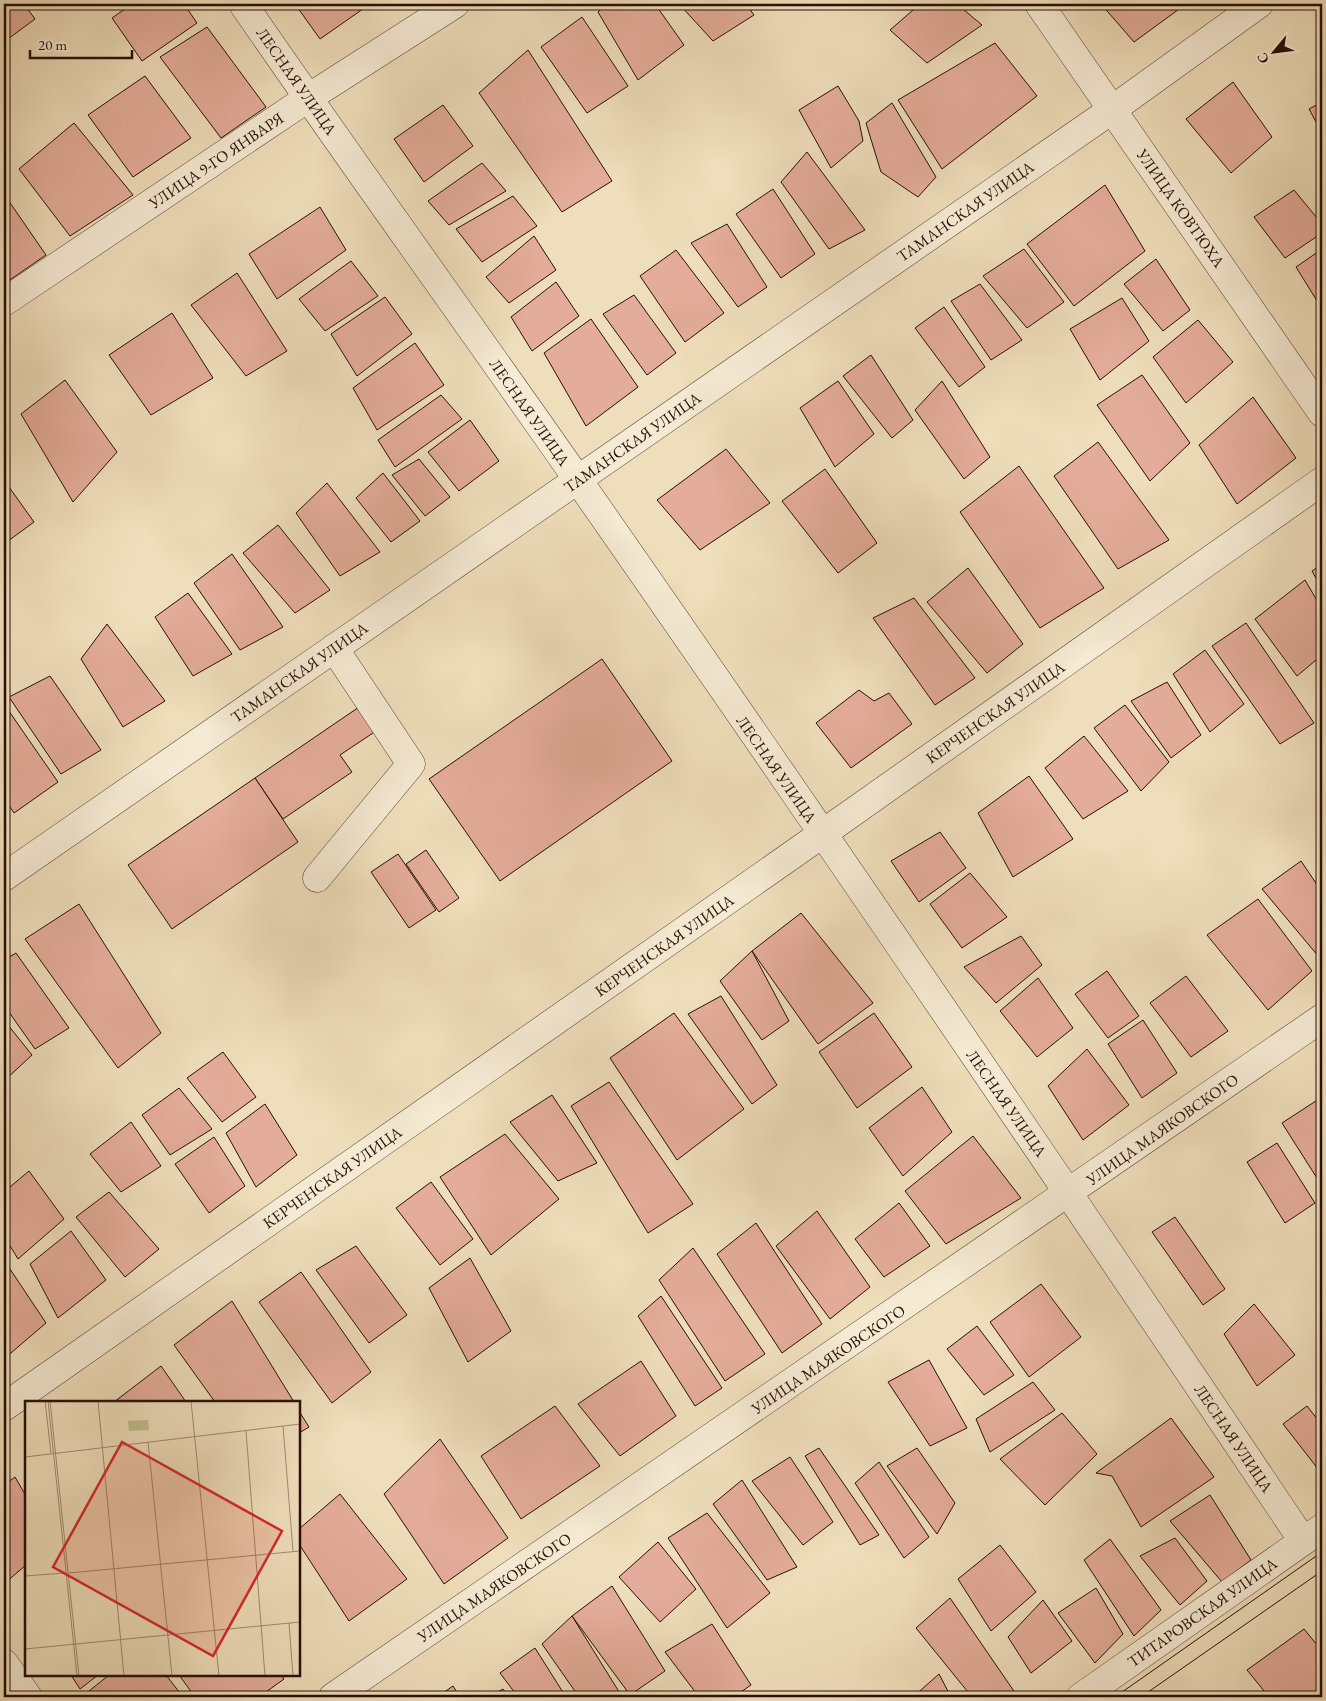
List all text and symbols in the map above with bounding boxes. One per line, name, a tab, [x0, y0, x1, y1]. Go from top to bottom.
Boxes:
street label: ЛЕСНАЯ УЛИЦА	[252, 23, 342, 140]
scale bar	[30, 28, 132, 60]
north arrow	[1248, 28, 1298, 78]
text: 20 m	[38, 35, 67, 54]
text: С	[1252, 50, 1273, 67]
street label: УЛИЦА 9-ГО ЯНВАРЯ	[144, 107, 288, 214]
street label: УЛИЦА КОВТЮХА	[1131, 144, 1230, 272]
street label: ТАМАНСКАЯ УЛИЦА	[893, 156, 1039, 267]
street label: ЛЕСНАЯ УЛИЦА	[485, 354, 575, 471]
street label: ТАМАНСКАЯ УЛИЦА	[560, 387, 706, 498]
street label: ТАМАНСКАЯ УЛИЦА	[227, 617, 373, 728]
street label: КЕРЧЕНСКАЯ УЛИЦА	[922, 656, 1070, 768]
street label: ЛЕСНАЯ УЛИЦА	[732, 711, 822, 828]
street label: КЕРЧЕНСКАЯ УЛИЦА	[591, 889, 739, 1001]
street label: ЛЕСНАЯ УЛИЦА	[962, 1045, 1052, 1162]
street label: УЛИЦА МАЯКОВСКОГО	[1081, 1069, 1243, 1191]
street label: КЕРЧЕНСКАЯ УЛИЦА	[259, 1121, 407, 1233]
street label: УЛИЦА МАЯКОВСКОГО	[746, 1300, 909, 1419]
street label: ЛЕСНАЯ УЛИЦА	[1190, 1380, 1278, 1497]
inset map	[25, 1401, 300, 1676]
street label: УЛИЦА МАЯКОВСКОГО	[412, 1528, 575, 1647]
street label: ТИТАРОВСКАЯ УЛИЦА	[1123, 1552, 1282, 1672]

